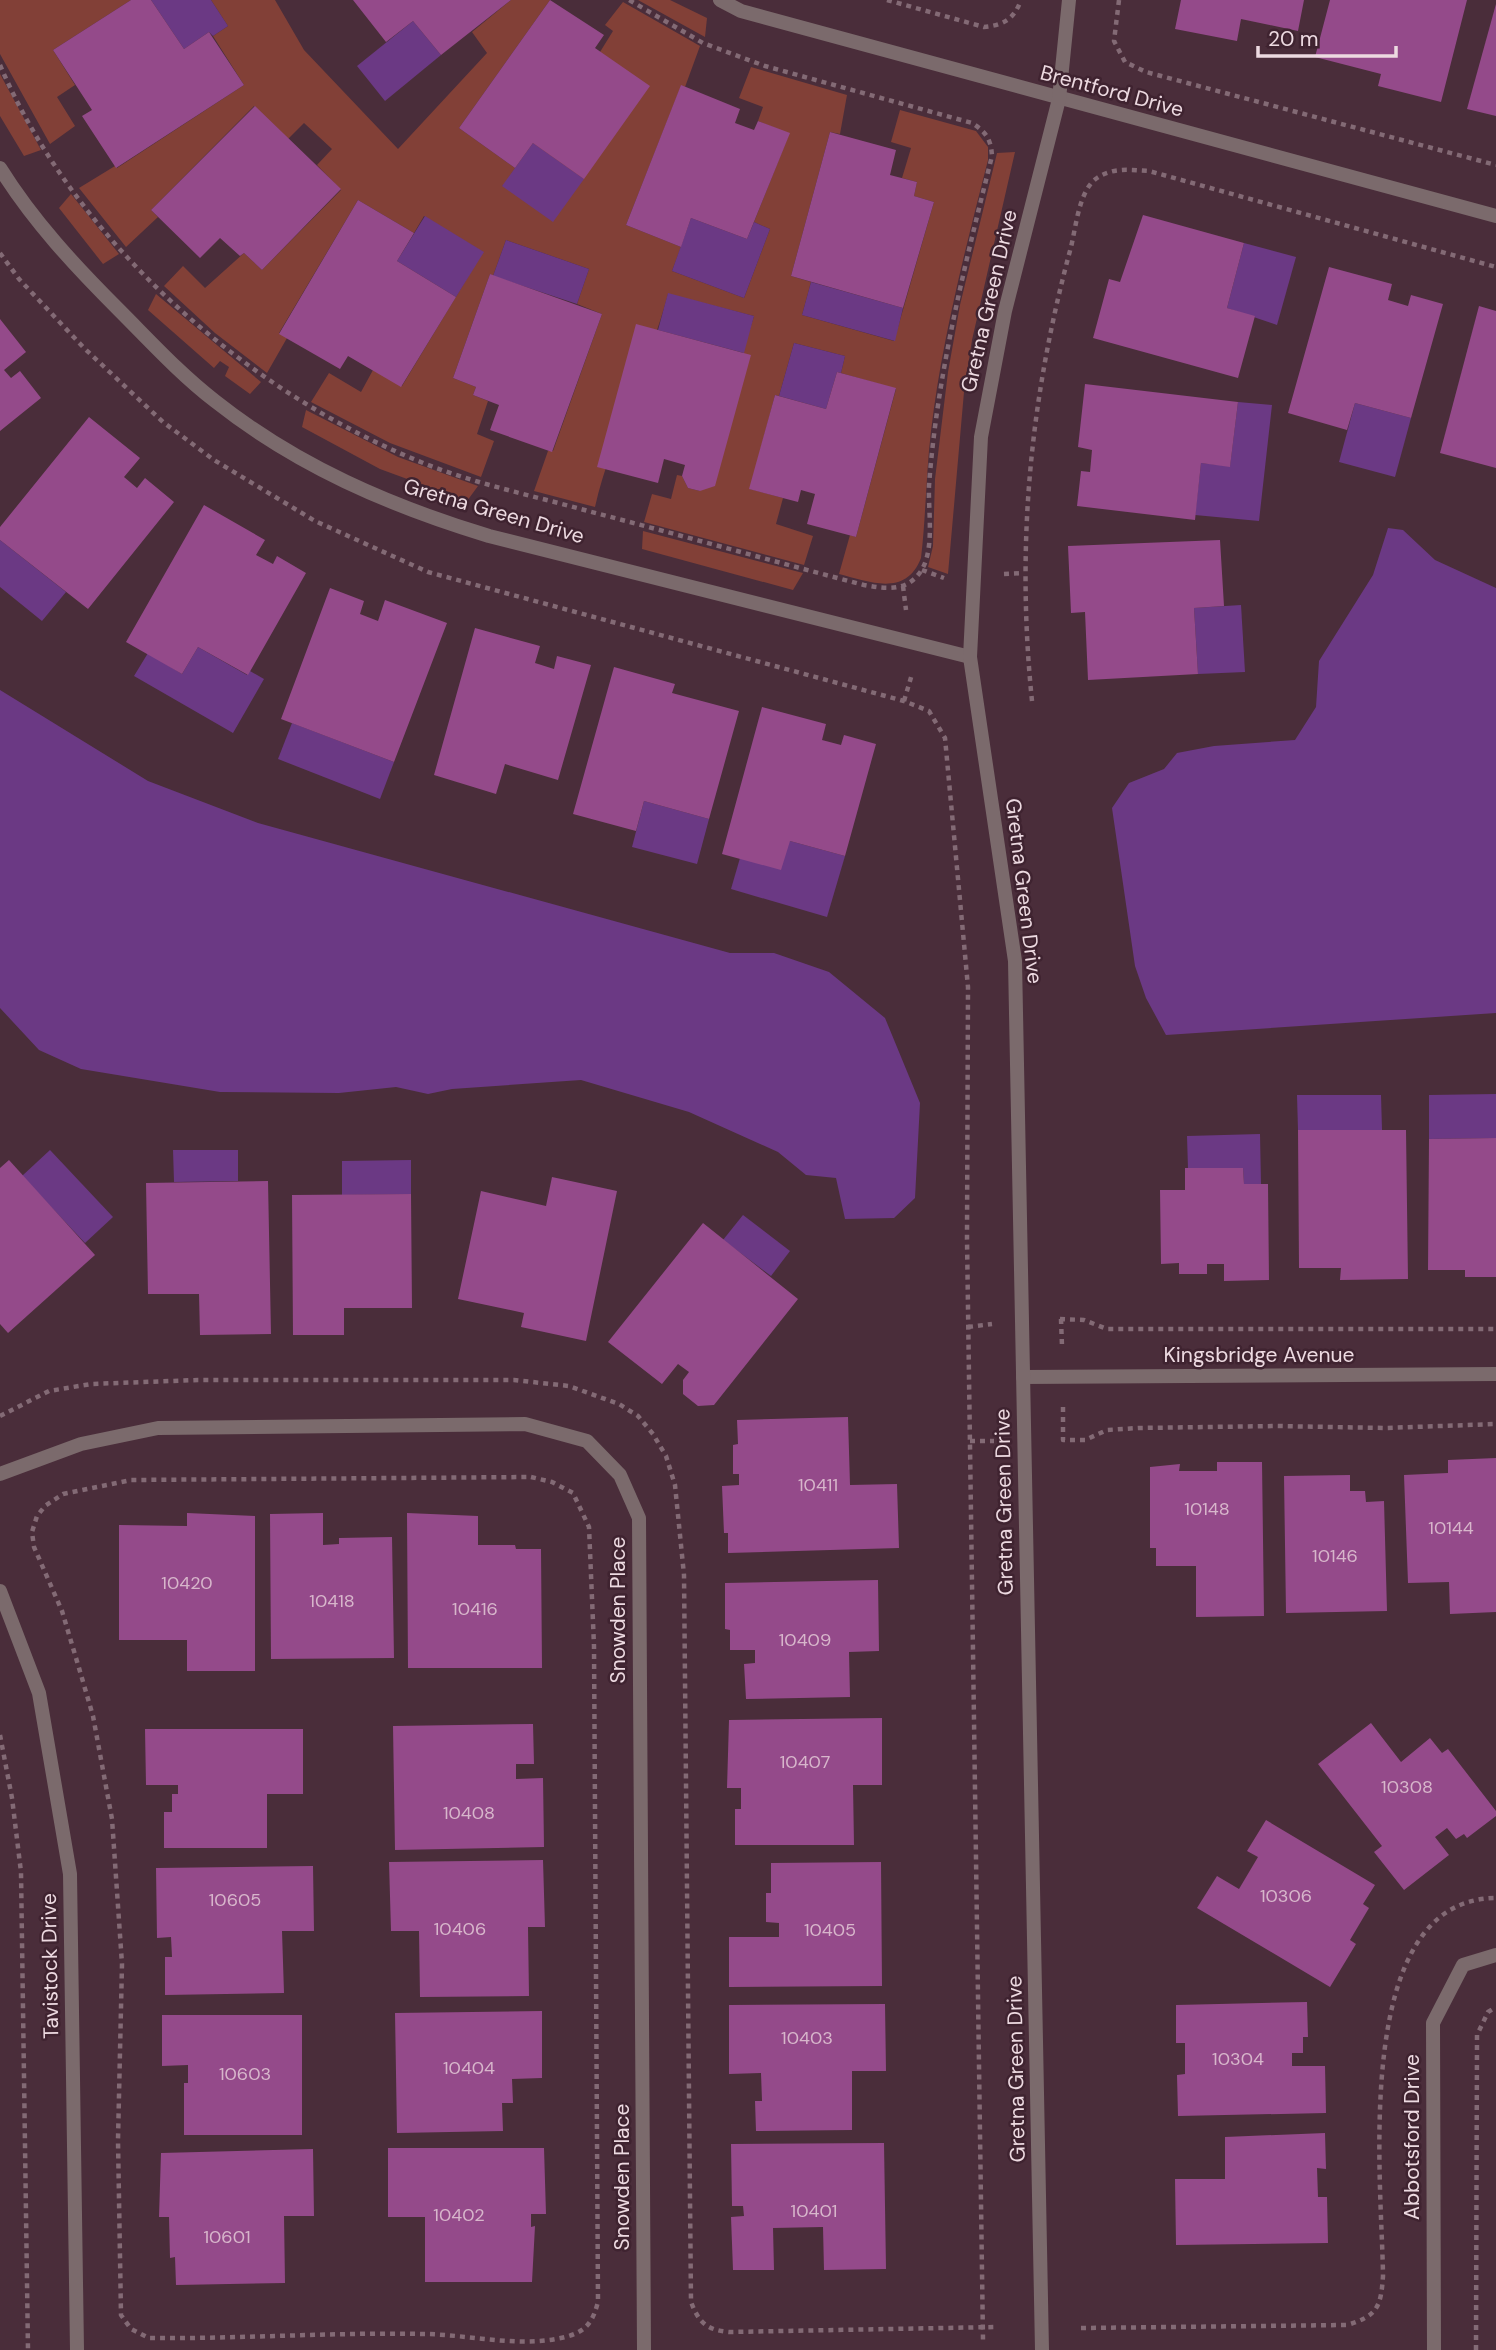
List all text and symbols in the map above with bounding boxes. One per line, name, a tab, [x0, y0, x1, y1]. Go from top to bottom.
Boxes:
scale bar	[1258, 14, 1396, 58]
text: 20 m	[1268, 25, 1319, 53]
street label: Brentford Drive	[1037, 58, 1187, 124]
street label: Gretna Green Drive	[954, 207, 1024, 395]
street label: Gretna Green Drive	[400, 472, 588, 550]
street label: Gretna Green Drive	[999, 797, 1049, 985]
street label: Kingsbridge Avenue	[1164, 1341, 1355, 1369]
street label: Gretna Green Drive	[988, 1408, 1020, 1596]
house number: 10411	[798, 1473, 838, 1497]
house number: 10148	[1184, 1497, 1230, 1521]
house number: 10144	[1428, 1516, 1474, 1540]
street label: Snowden Place	[604, 1536, 632, 1683]
house number: 10146	[1312, 1544, 1358, 1568]
house number: 10420	[161, 1571, 213, 1595]
house number: 10418	[309, 1589, 355, 1613]
house number: 10416	[452, 1597, 498, 1621]
house number: 10409	[779, 1628, 831, 1652]
house number: 10407	[780, 1750, 830, 1774]
house number: 10308	[1381, 1775, 1433, 1799]
house number: 10408	[443, 1801, 495, 1825]
house number: 10306	[1260, 1884, 1312, 1908]
house number: 10605	[209, 1888, 261, 1912]
street label: Tavistock Drive	[35, 1893, 65, 2039]
house number: 10406	[434, 1917, 486, 1941]
house number: 10405	[804, 1918, 856, 1942]
street label: Gretna Green Drive	[1000, 1975, 1032, 2163]
house number: 10403	[781, 2026, 833, 2050]
house number: 10304	[1212, 2047, 1264, 2071]
street label: Abbotsford Drive	[1398, 2054, 1426, 2220]
house number: 10404	[443, 2056, 495, 2080]
house number: 10603	[219, 2062, 271, 2086]
street label: Snowden Place	[608, 2103, 636, 2250]
house number: 10401	[791, 2199, 837, 2223]
house number: 10402	[433, 2203, 485, 2227]
house number: 10601	[203, 2225, 251, 2249]

